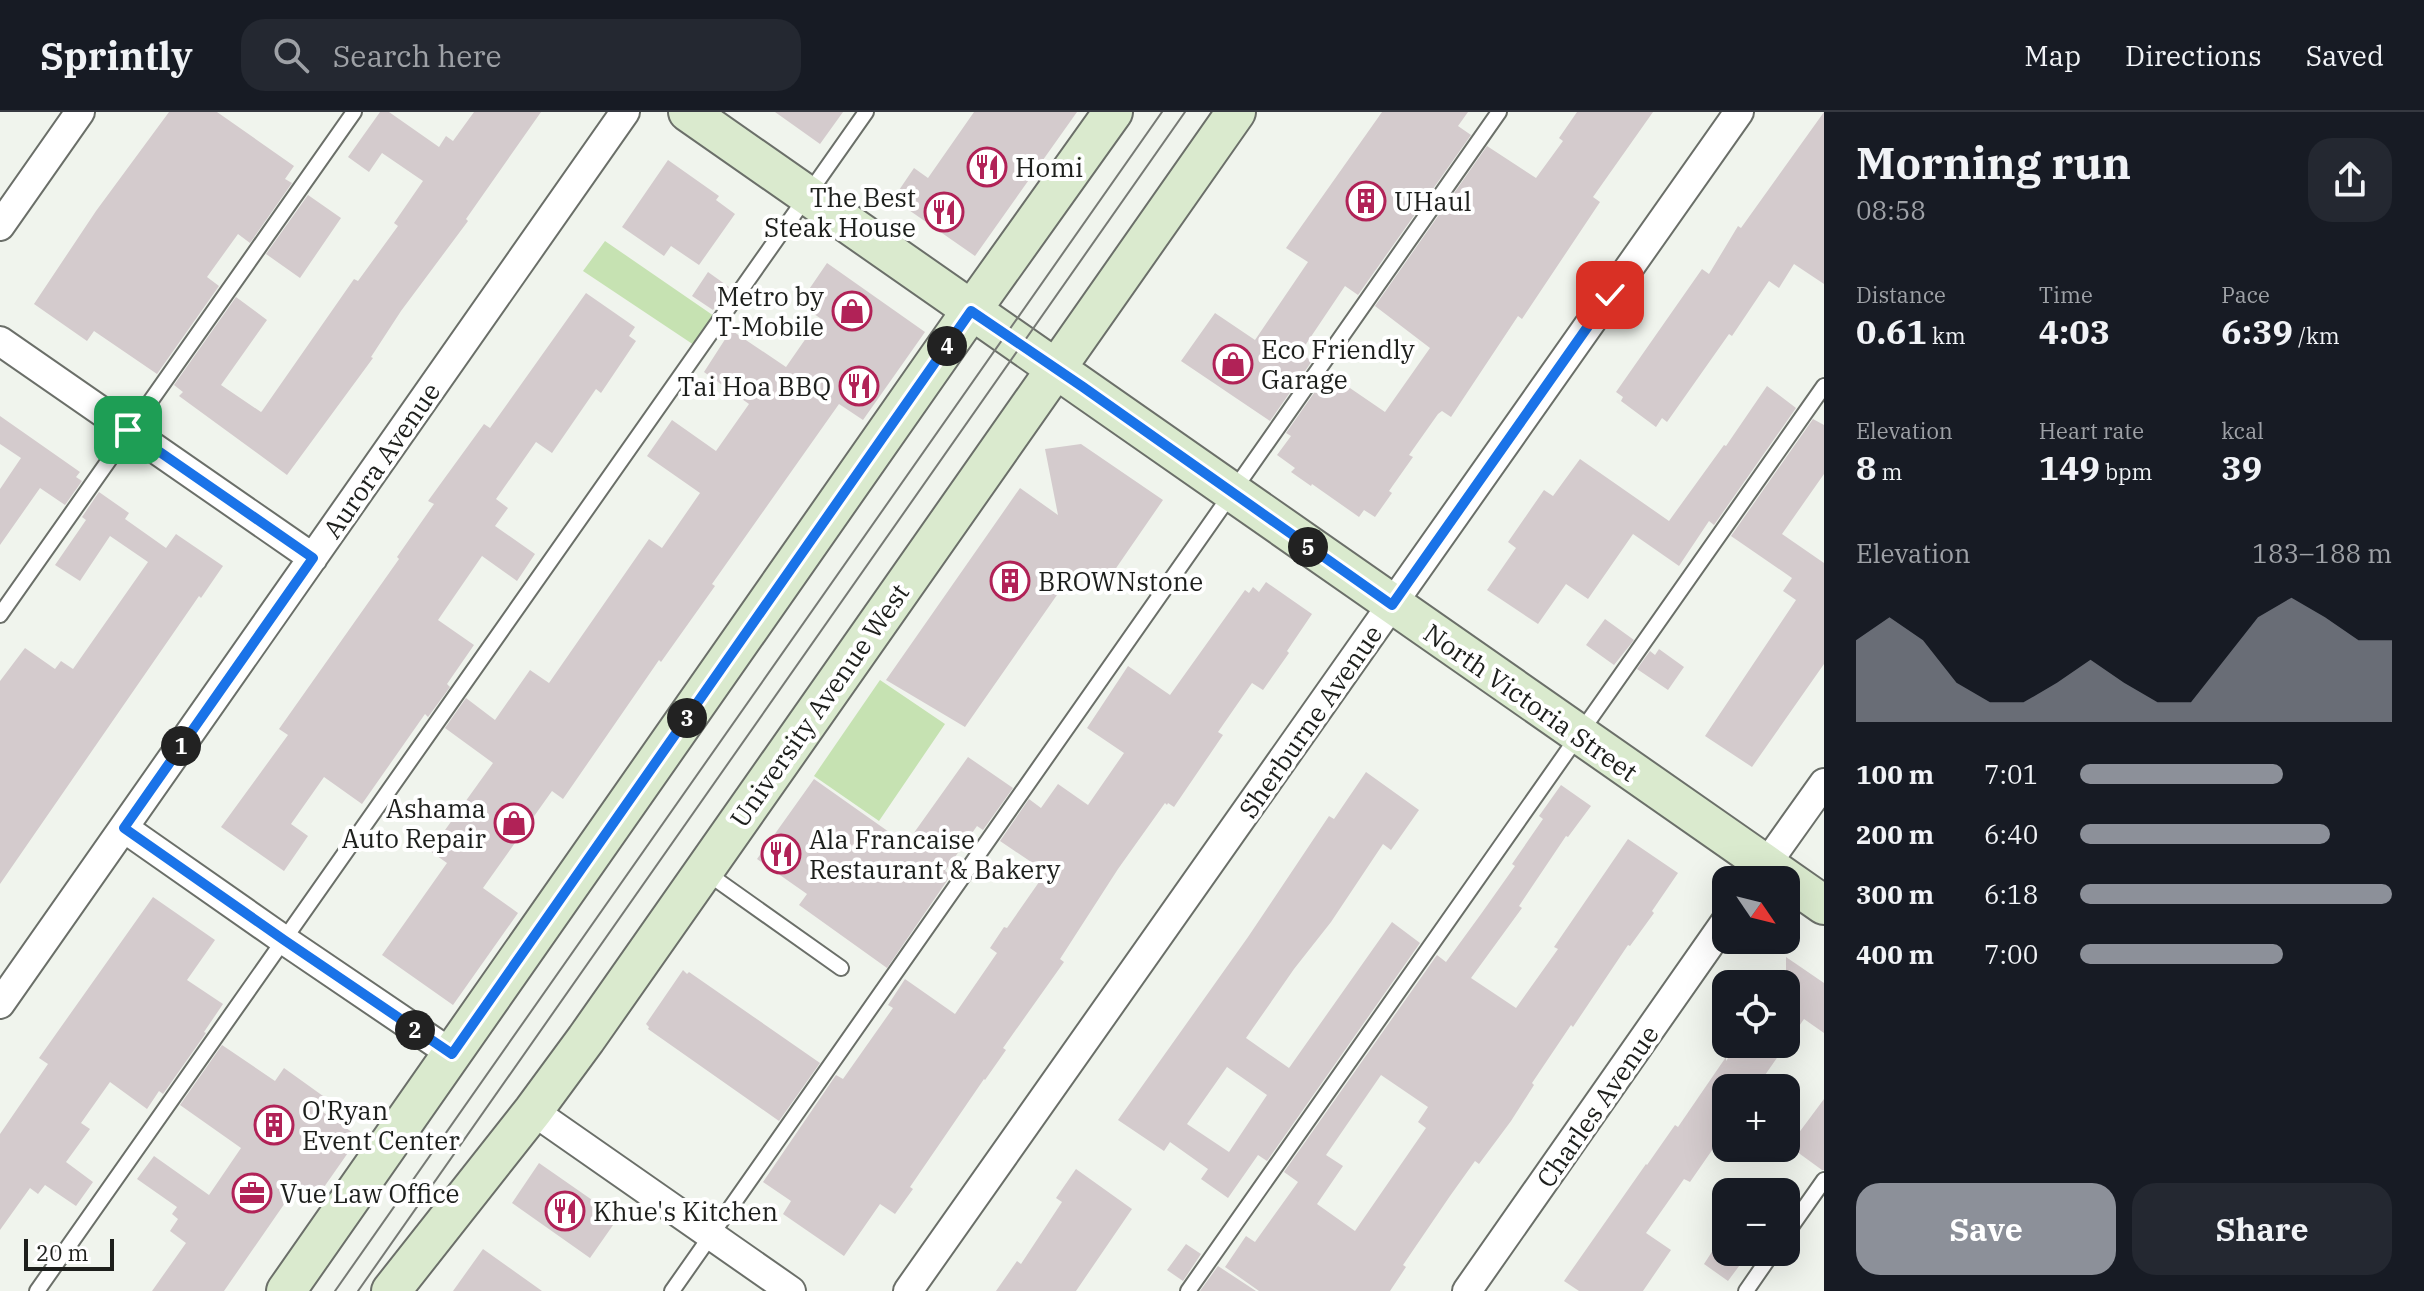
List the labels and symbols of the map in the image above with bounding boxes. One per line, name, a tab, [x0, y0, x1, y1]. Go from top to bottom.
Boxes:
restaurant icon: Homi	[966, 146, 1008, 188]
place label: Homi	[1015, 150, 1083, 184]
place label: The Best Steak House	[764, 180, 916, 244]
building icon: UHaul	[1345, 180, 1387, 222]
place label: UHaul	[1394, 184, 1472, 218]
restaurant icon: The Best Steak House	[923, 191, 965, 233]
pin	[1576, 261, 1644, 329]
place label: Metro by T-Mobile	[715, 279, 824, 343]
shop icon: Metro by T-Mobile	[831, 290, 873, 332]
pin: 4	[927, 326, 967, 366]
place label: Eco Friendly Garage	[1261, 332, 1415, 396]
shop icon: Eco Friendly Garage	[1212, 343, 1254, 385]
restaurant icon: Tai Hoa BBQ	[838, 365, 880, 407]
place label: Tai Hoa BBQ	[678, 369, 831, 403]
street label: Aurora Avenue	[315, 375, 447, 545]
pin	[94, 396, 162, 464]
pin: 5	[1288, 527, 1328, 567]
building icon: BROWNstone	[989, 560, 1031, 602]
place label: BROWNstone	[1038, 564, 1203, 598]
street label: University Avenue West	[722, 576, 916, 834]
street label: North Victoria Street	[1418, 615, 1644, 789]
street label: Sherburne Avenue	[1231, 618, 1389, 824]
pin: 3	[667, 698, 707, 738]
pin: 1	[161, 726, 201, 766]
place label: Ashama Auto Repair	[342, 791, 486, 855]
shop icon: Ashama Auto Repair	[493, 802, 535, 844]
place label: Ala Francaise Restaurant & Bakery	[809, 822, 1061, 886]
restaurant icon: Ala Francaise Restaurant & Bakery	[760, 833, 802, 875]
north arrow	[1712, 866, 1800, 954]
pin: 2	[395, 1010, 435, 1050]
street label: Charles Avenue	[1528, 1018, 1666, 1194]
place label: O'Ryan Event Center	[302, 1093, 460, 1157]
building icon: O'Ryan Event Center	[253, 1104, 295, 1146]
office icon: Vue Law Office	[231, 1172, 273, 1214]
place label: Vue Law Office	[280, 1176, 460, 1210]
restaurant icon: Khue's Kitchen	[544, 1190, 586, 1232]
place label: Khue's Kitchen	[593, 1194, 778, 1228]
scale bar	[24, 1235, 114, 1271]

